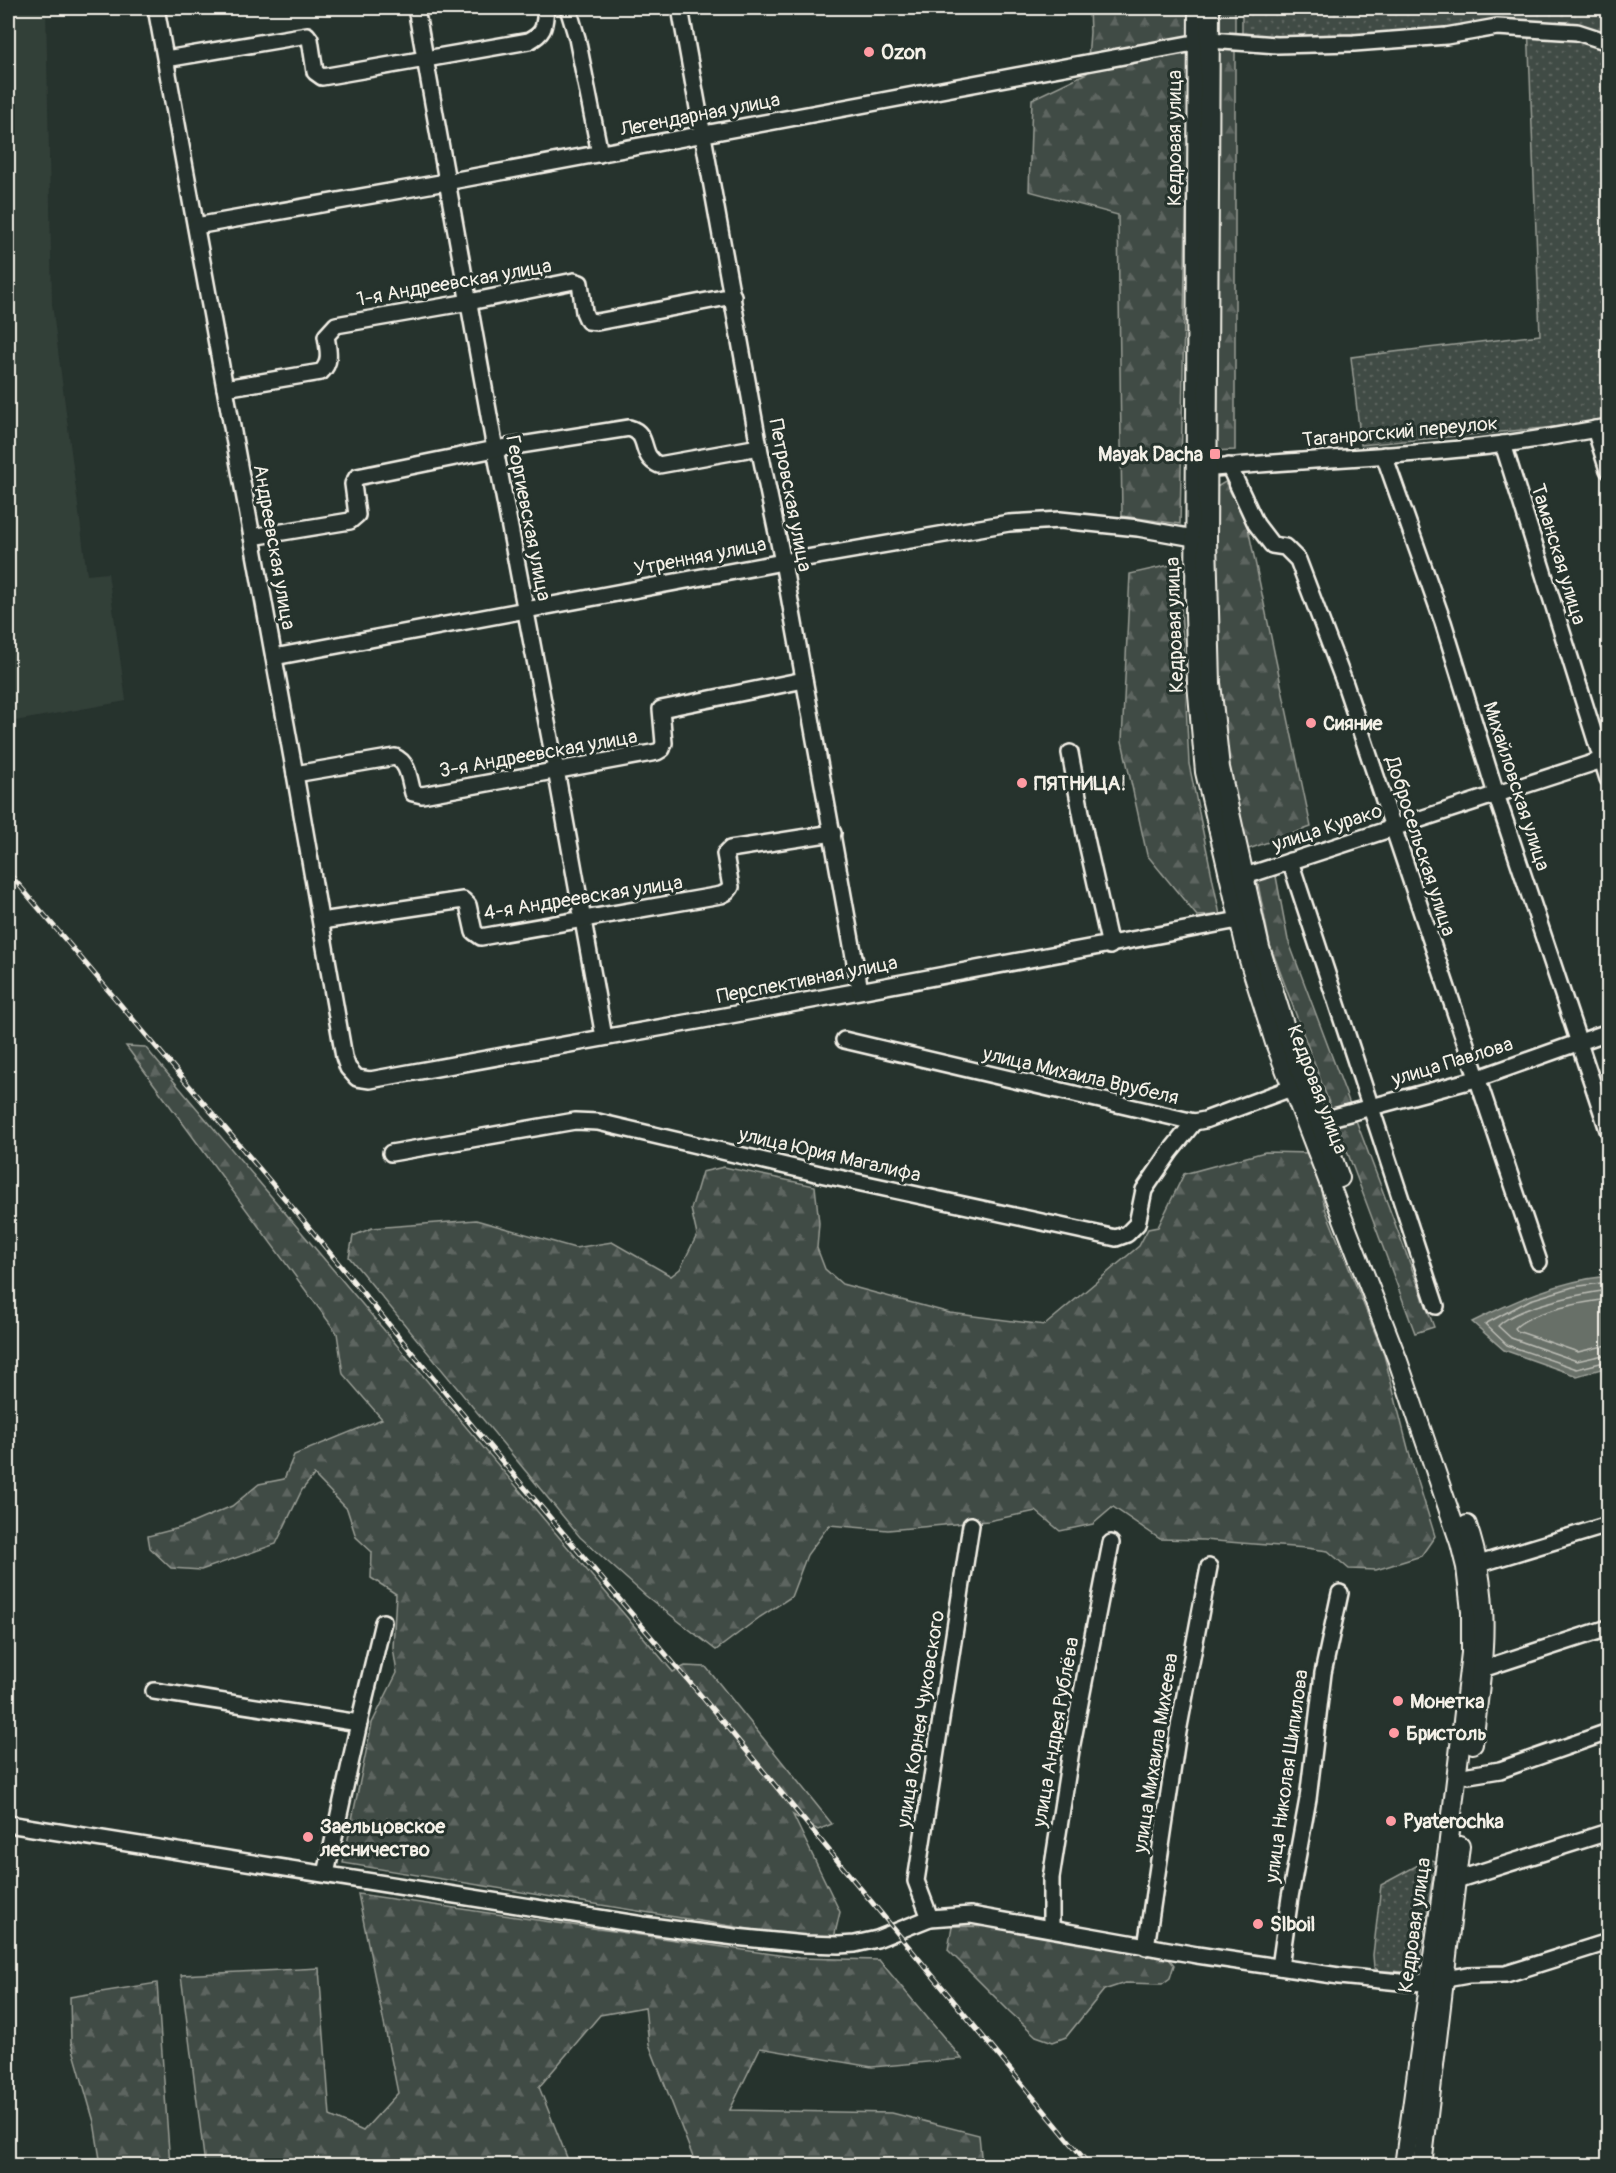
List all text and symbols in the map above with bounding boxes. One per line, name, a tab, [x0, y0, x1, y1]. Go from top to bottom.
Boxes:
place label: Ozon	[881, 40, 926, 65]
marker: Ozon	[862, 45, 876, 59]
street label: Кедровая улица	[1162, 70, 1187, 206]
street label: Легендарная улица	[617, 87, 782, 142]
street label: 1-я Андреевская улица	[355, 253, 553, 312]
street label: Таганрогский переулок	[1301, 410, 1499, 453]
street label: Петровская улица	[763, 417, 818, 574]
street label: Георгиевская улица	[500, 433, 557, 603]
place label: Mayak Dacha	[1098, 442, 1203, 467]
marker: Mayak Dacha	[1208, 447, 1222, 461]
street label: Андреевская улица	[248, 463, 301, 632]
street label: Таманская улица	[1525, 481, 1592, 628]
street label: Утренняя улица	[632, 531, 768, 582]
street label: Кедровая улица	[1160, 556, 1189, 693]
street label: Михайловская улица	[1477, 698, 1556, 874]
place label: Сияние	[1323, 711, 1384, 736]
marker: Сияние	[1304, 716, 1318, 730]
street label: 3-я Андреевская улица	[437, 724, 639, 783]
street label: Добросельская улица	[1379, 752, 1461, 939]
place label: ПЯТНИЦА!	[1034, 771, 1126, 796]
marker: ПЯТНИЦА!	[1015, 776, 1029, 790]
street label: улица Курако	[1268, 798, 1385, 857]
street label: 4-я Андреевская улица	[482, 869, 684, 926]
street label: Перспективная улица	[715, 950, 899, 1009]
street label: Кедровая улица	[1281, 1021, 1354, 1157]
street label: улица Павлова	[1387, 1031, 1516, 1092]
street label: улица Михаила Врубеля	[979, 1041, 1181, 1110]
street label: улица Юрия Магалифа	[735, 1121, 923, 1188]
street label: улица Корнея Чуковского	[891, 1608, 950, 1830]
street label: улица Андрея Рублёва	[1026, 1635, 1085, 1830]
street label: улица Михаила Михеева	[1127, 1651, 1184, 1856]
street label: улица Николая Шипилова	[1259, 1668, 1314, 1885]
place label: Монетка	[1410, 1689, 1485, 1714]
marker: Монетка	[1391, 1694, 1405, 1708]
place label: Бристоль	[1406, 1721, 1487, 1746]
marker: Бристоль	[1387, 1726, 1401, 1740]
place label: Pyaterochka	[1403, 1809, 1504, 1834]
place label: Заельцовское лесничество	[319, 1814, 446, 1862]
marker: Pyaterochka	[1384, 1814, 1398, 1828]
marker: Заельцовское лесничество	[301, 1830, 315, 1844]
street label: Кедровая улица	[1393, 1856, 1436, 1994]
place label: Slboil	[1270, 1912, 1315, 1937]
marker: Slboil	[1251, 1917, 1265, 1931]

